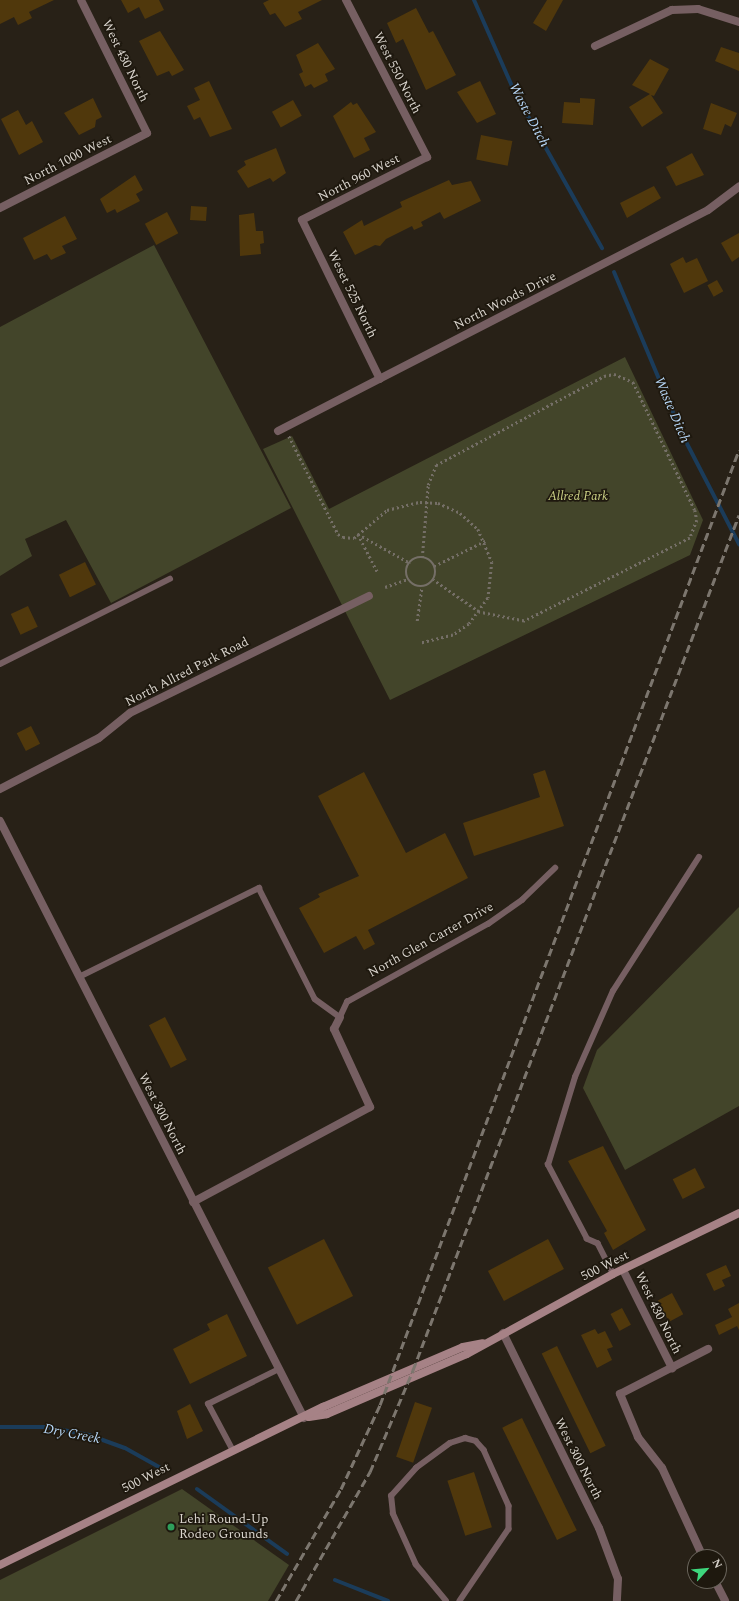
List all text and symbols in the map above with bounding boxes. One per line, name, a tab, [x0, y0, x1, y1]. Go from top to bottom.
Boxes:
street label: West 430 North	[98, 17, 152, 105]
street label: West 550 North	[370, 30, 424, 116]
water label: Waste Ditch	[505, 80, 553, 150]
street label: North 1000 West	[22, 131, 114, 189]
street label: North 960 West	[316, 151, 402, 205]
street label: Weset 525 North	[324, 247, 380, 341]
street label: North Woods Drive	[451, 268, 559, 334]
water label: Waste Ditch	[651, 374, 693, 446]
park label: Allred Park	[548, 488, 608, 504]
street label: North Allred Park Road	[123, 634, 251, 710]
street label: North Glen Carter Drive	[366, 899, 496, 981]
street label: West 300 North	[135, 1071, 189, 1157]
street label: 500 West	[578, 1247, 632, 1285]
street label: West 430 North	[631, 1269, 685, 1357]
street label: West 300 North	[551, 1416, 605, 1502]
water label: Dry Creek	[42, 1420, 102, 1448]
street label: 500 West	[119, 1459, 173, 1497]
place label: Lehi Round-Up Rodeo Grounds	[179, 1512, 268, 1543]
marker: Lehi Round-Up Rodeo Grounds	[166, 1522, 176, 1532]
north arrow	[687, 1549, 727, 1589]
text: N	[708, 1556, 727, 1572]

